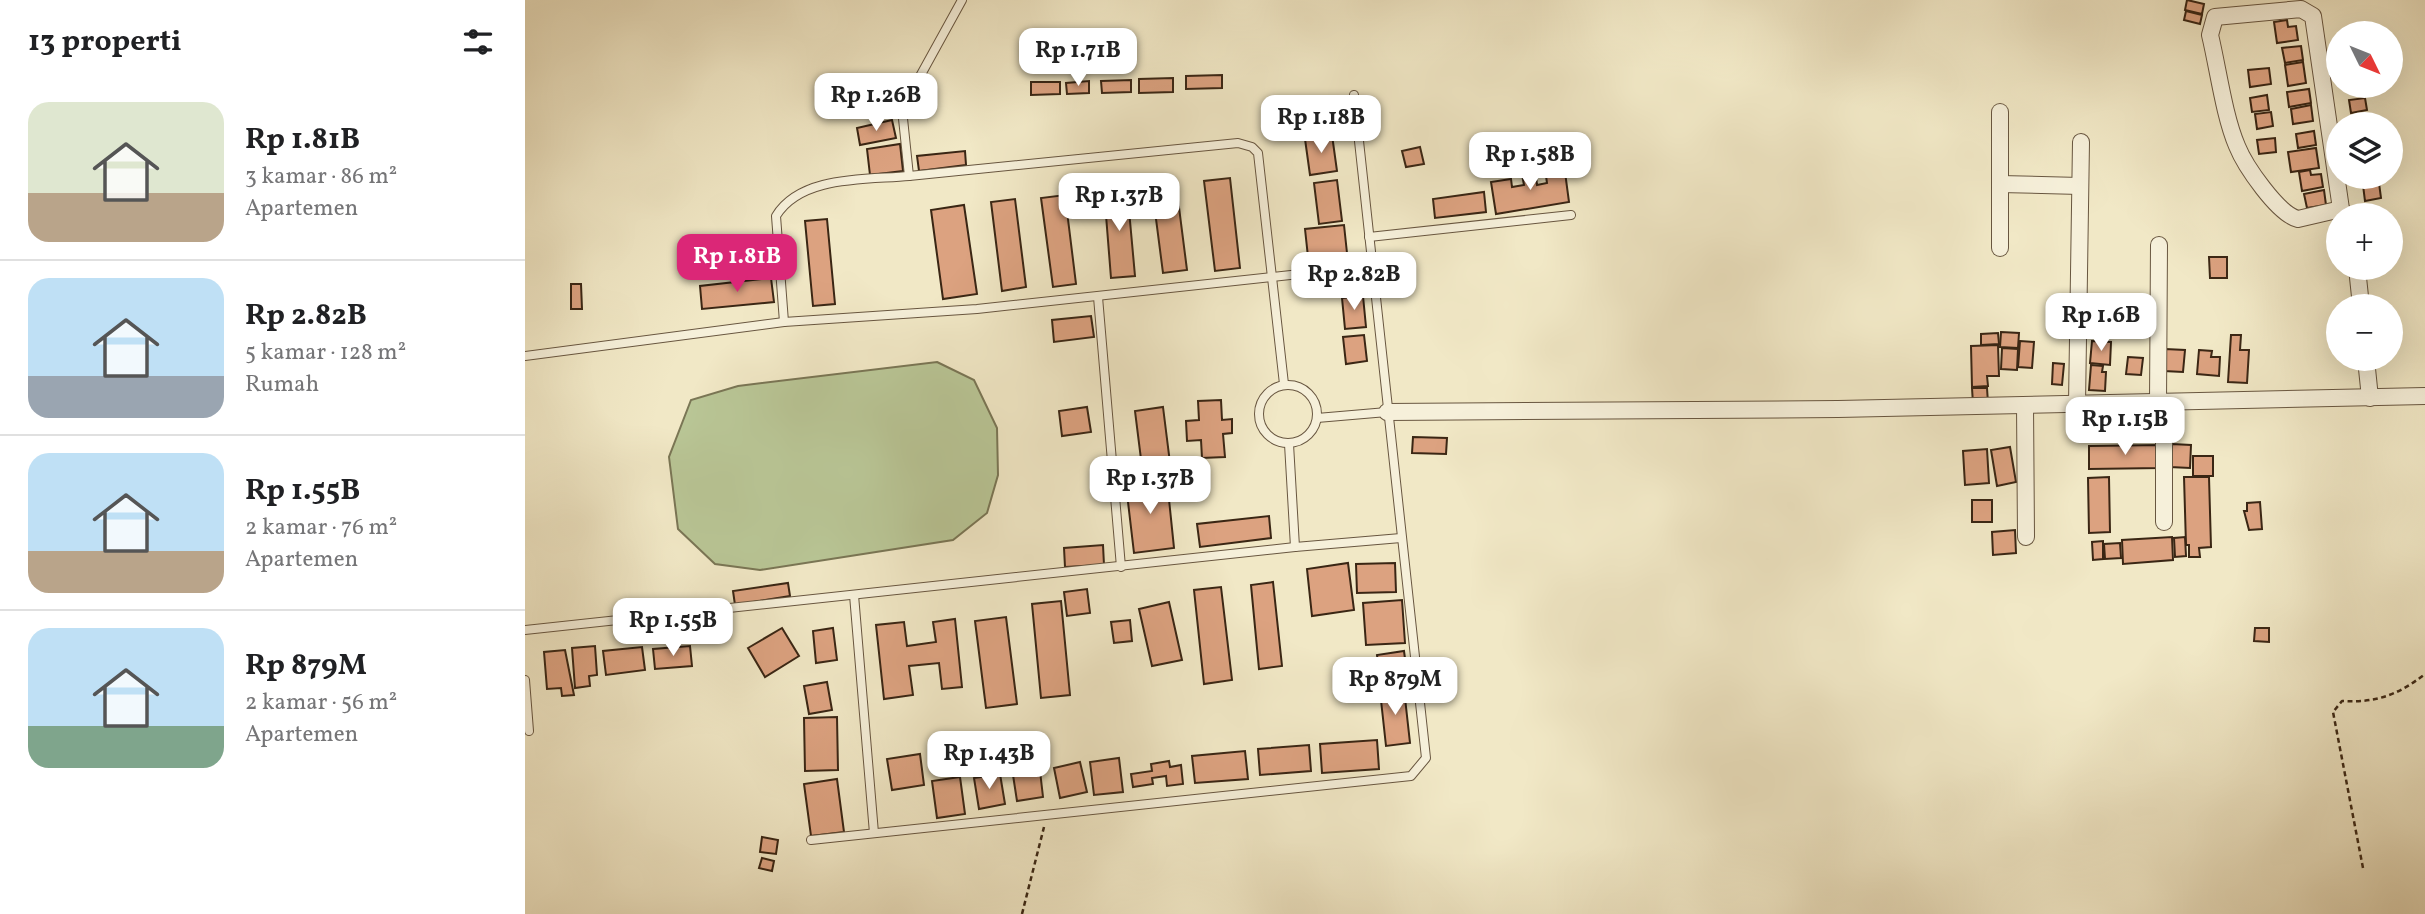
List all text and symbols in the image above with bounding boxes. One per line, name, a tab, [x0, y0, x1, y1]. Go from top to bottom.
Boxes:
text: 13 properti	[28, 21, 182, 63]
north arrow	[2326, 21, 2403, 98]
map controls	[2326, 21, 2403, 371]
icon: filters	[459, 23, 497, 61]
pin: Rp 1.71B	[1006, 28, 1150, 88]
text: Rp 1.71B	[1035, 35, 1121, 67]
pin: Rp 1.26B	[804, 74, 948, 133]
text: Rp 1.26B	[830, 80, 922, 112]
pin: Rp 1.18B	[1249, 96, 1393, 155]
text: Rp 1.18B	[1277, 102, 1365, 134]
button: layers	[2326, 112, 2403, 189]
text: Rp 1.81B	[245, 119, 360, 161]
icon: home	[84, 130, 168, 214]
pin: Rp 1.58B	[1458, 132, 1602, 192]
text: Rp 1.58B	[1485, 139, 1575, 171]
text: 3 kamar · 86 m²	[245, 161, 397, 193]
pin: Rp 1.37B	[1047, 174, 1191, 233]
text: Rp 1.37B	[1075, 180, 1163, 212]
text: Apartemen	[245, 193, 358, 225]
button: +	[2326, 203, 2403, 280]
pin: Rp 1.81B	[665, 234, 809, 294]
text: Rp 1.81B	[693, 241, 781, 273]
pin: Rp 2.82B	[1282, 252, 1426, 312]
text: Rp 2.82B	[1307, 259, 1401, 291]
pin: Rp 1.6B	[2036, 294, 2166, 353]
button: −	[2326, 294, 2403, 371]
text: Rp 2.82B	[245, 295, 367, 337]
text: Rp 1.6B	[2061, 300, 2141, 332]
icon: home	[84, 306, 168, 390]
text: 5 kamar · 128 m²	[245, 337, 406, 369]
text: Rumah	[245, 369, 319, 401]
pin: Rp 1.15B	[2053, 398, 2197, 457]
text: Rp 1.15B	[2082, 404, 2168, 436]
pin: Rp 1.37B	[1078, 456, 1222, 516]
text: Rp 1.37B	[1106, 463, 1194, 495]
text: Rp 1.55B	[245, 470, 360, 512]
icon: home	[84, 481, 168, 565]
text: 2 kamar · 76 m²	[245, 512, 397, 544]
text: Apartemen	[245, 544, 358, 576]
pin: Rp 1.55B	[601, 598, 745, 658]
text: Rp 1.55B	[629, 605, 717, 637]
text: Rp 879M	[245, 645, 367, 687]
icon: home	[84, 656, 168, 740]
pin: Rp 879M	[1330, 658, 1460, 717]
text: Rp 879M	[1348, 664, 1442, 696]
text: 2 kamar · 56 m²	[245, 687, 397, 719]
text: Apartemen	[245, 719, 358, 751]
pin: Rp 1.43B	[917, 732, 1061, 791]
text: Rp 1.43B	[943, 738, 1035, 770]

